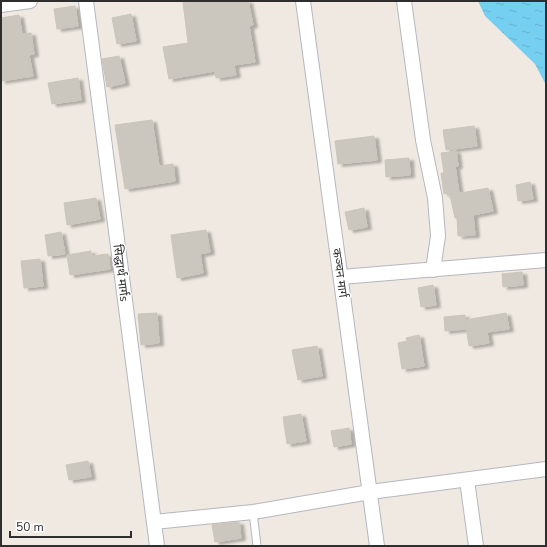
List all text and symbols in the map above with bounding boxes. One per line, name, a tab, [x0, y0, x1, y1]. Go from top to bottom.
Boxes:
street label: सिद्धार्थ मार्गs	[110, 243, 132, 303]
street label: कञ्चन मार्ग	[329, 247, 352, 300]
scale bar	[10, 513, 131, 539]
text: 50 m	[16, 519, 44, 535]

